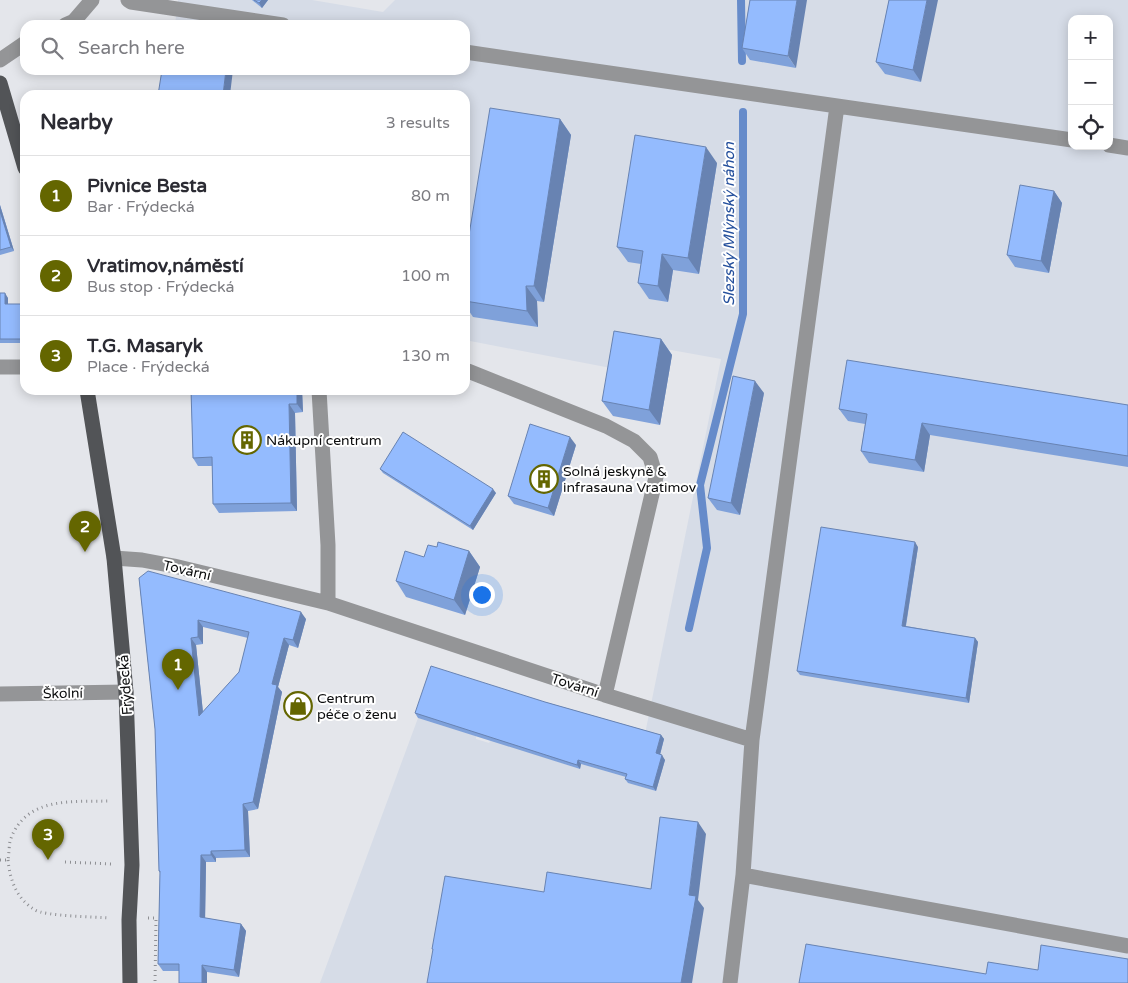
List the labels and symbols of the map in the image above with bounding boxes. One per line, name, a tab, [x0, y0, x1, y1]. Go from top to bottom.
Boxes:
water label: Slezský Mlýnský náhon	[720, 141, 738, 306]
building icon: Nákupní centrum	[232, 425, 262, 455]
place label: Nákupní centrum	[266, 432, 382, 449]
place label: Solná jeskyně & infrasauna Vratimov	[563, 463, 697, 496]
building icon: Solná jeskyně & infrasauna Vratimov	[529, 464, 559, 494]
pin: 2	[69, 511, 101, 552]
street label: Tovární	[161, 557, 213, 584]
your location	[469, 582, 495, 608]
pin: 1	[162, 649, 194, 690]
street label: Frýdecká	[115, 654, 136, 716]
street label: Tovární	[549, 670, 601, 701]
street label: Školní	[43, 685, 84, 702]
place label: Centrum péče o ženu	[317, 690, 397, 723]
shop icon: Centrum péče o ženu	[283, 691, 313, 721]
pin: 3	[32, 819, 64, 860]

